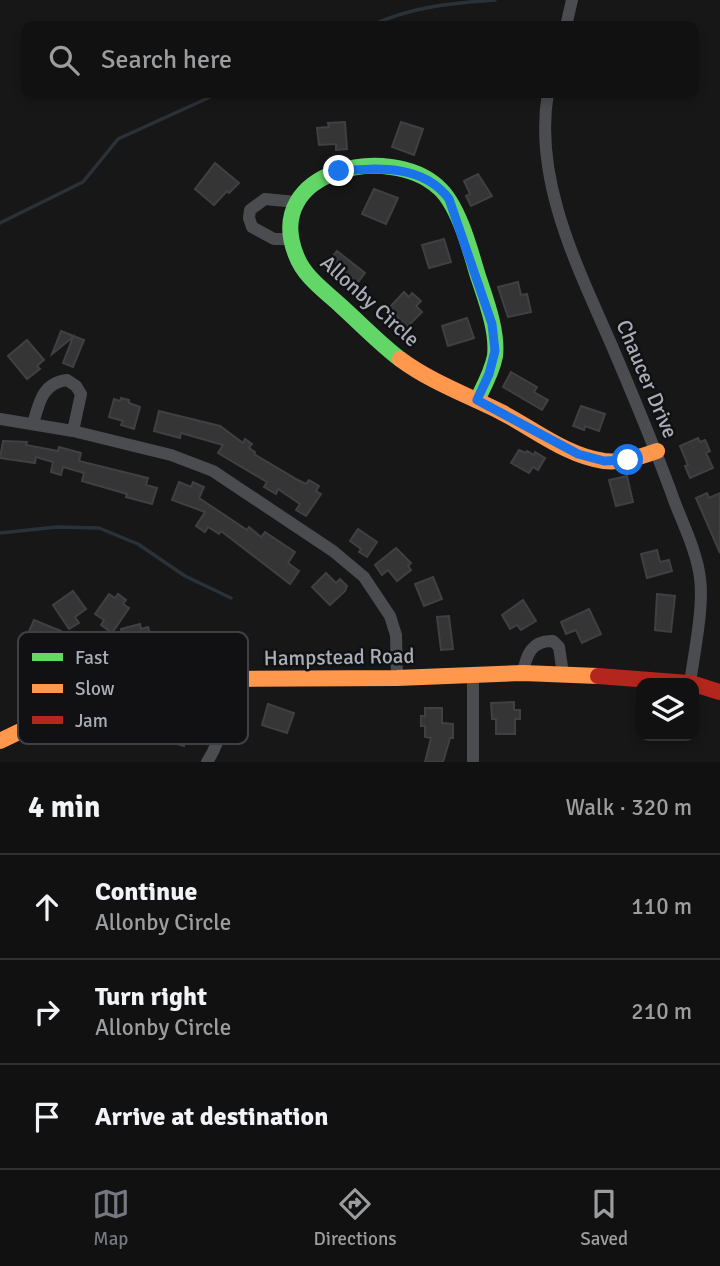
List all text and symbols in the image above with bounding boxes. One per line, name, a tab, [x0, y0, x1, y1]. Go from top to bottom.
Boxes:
search box	[21, 21, 699, 98]
icon: search	[45, 41, 83, 79]
text: Search here	[101, 44, 232, 76]
route end	[323, 155, 354, 186]
street label: Allonby Circle	[315, 250, 425, 352]
street label: Chaucer Drive	[610, 316, 684, 442]
route start	[612, 444, 643, 475]
legend	[18, 632, 248, 744]
street label: Hampstead Road	[263, 643, 415, 671]
text: Fast	[75, 646, 109, 670]
text: Slow	[75, 677, 115, 701]
map controls	[636, 678, 699, 741]
button: layers	[636, 678, 699, 741]
text: Jam	[75, 709, 108, 733]
text: 4 min	[28, 789, 100, 826]
text: Walk · 320 m	[566, 793, 692, 822]
text: Continue	[95, 876, 197, 908]
icon: ahead	[28, 888, 66, 926]
text: 110 m	[631, 892, 692, 921]
text: Allonby Circle	[95, 908, 231, 937]
text: Turn right	[95, 981, 207, 1013]
icon: right	[28, 993, 66, 1031]
text: 210 m	[631, 997, 692, 1026]
text: Allonby Circle	[95, 1013, 231, 1042]
icon: arrive	[28, 1098, 66, 1136]
text: Arrive at destination	[95, 1101, 328, 1133]
tab: Map	[92, 1185, 130, 1251]
tab: Directions	[314, 1185, 397, 1251]
tab: Saved	[580, 1185, 628, 1251]

